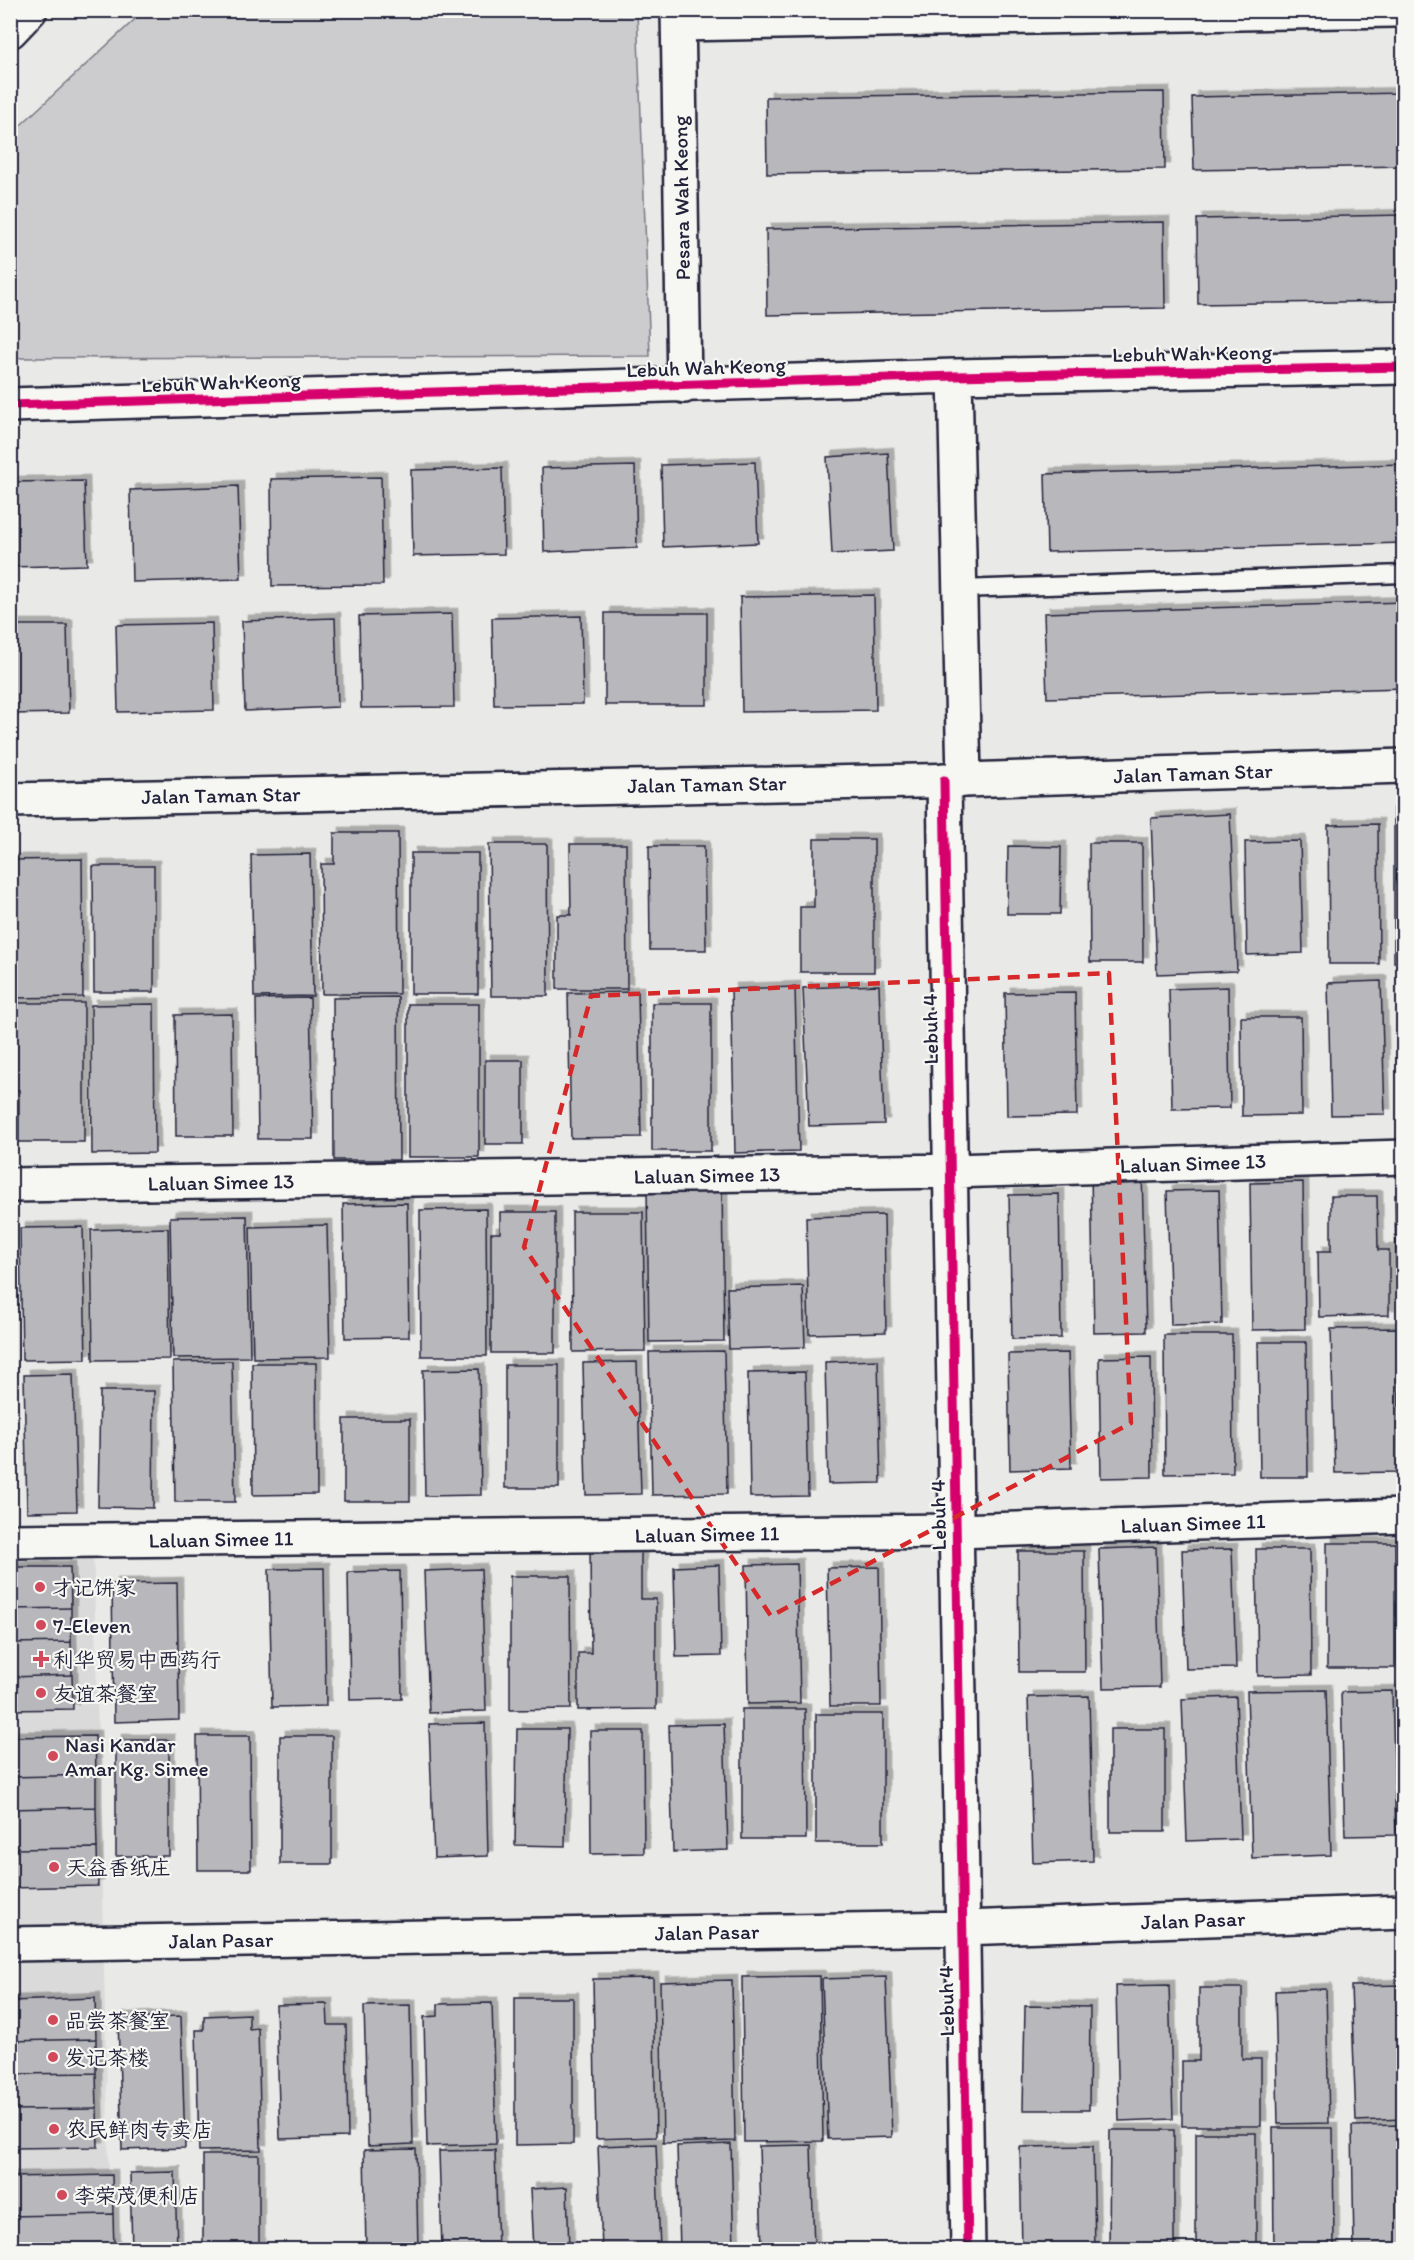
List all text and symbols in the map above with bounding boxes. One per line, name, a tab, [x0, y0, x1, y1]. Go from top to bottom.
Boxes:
street label: Pesara Wah Keong	[667, 115, 695, 281]
street label: Lebuh Wah Keong	[1112, 339, 1272, 367]
street label: Lebuh Wah Keong	[626, 352, 787, 382]
street label: Lebuh Wah Keong	[141, 367, 302, 397]
street label: Jalan Taman Star	[1113, 758, 1274, 788]
street label: Jalan Taman Star	[627, 770, 787, 798]
street label: Jalan Taman Star	[141, 781, 301, 809]
street label: Lebuh 4	[917, 993, 943, 1065]
street label: Laluan Simee 13	[1119, 1148, 1267, 1178]
street label: Laluan Simee 13	[633, 1161, 781, 1189]
street label: Laluan Simee 13	[147, 1168, 295, 1196]
street label: Lebuh 4	[925, 1479, 951, 1551]
street label: Laluan Simee 11	[1120, 1508, 1266, 1538]
street label: Laluan Simee 11	[634, 1520, 780, 1548]
street label: Laluan Simee 11	[148, 1525, 294, 1553]
place label: 才记饼家	[52, 1575, 136, 1600]
marker: 才记饼家	[33, 1580, 47, 1594]
place label: 7-Eleven	[53, 1613, 131, 1638]
marker: 7-Eleven	[34, 1618, 48, 1632]
place label: 利华贸易中西药行	[53, 1647, 221, 1672]
marker: 利华贸易中西药行	[34, 1652, 48, 1666]
place label: 友谊茶餐室	[53, 1681, 158, 1706]
marker: 友谊茶餐室	[34, 1686, 48, 1700]
place label: Nasi Kandar Amar Kg. Simee	[65, 1732, 209, 1781]
marker: Nasi Kandar Amar Kg. Simee	[46, 1749, 60, 1763]
place label: 天益香纸庄	[66, 1855, 171, 1880]
marker: 天益香纸庄	[47, 1860, 61, 1874]
street label: Jalan Pasar	[1140, 1906, 1246, 1934]
street label: Jalan Pasar	[655, 1919, 760, 1945]
street label: Jalan Pasar	[169, 1927, 274, 1953]
street label: Lebuh 4	[933, 1965, 959, 2037]
place label: 品尝茶餐室	[65, 2008, 170, 2033]
marker: 品尝茶餐室	[46, 2013, 60, 2027]
place label: 发记茶楼	[65, 2045, 149, 2070]
marker: 发记茶楼	[46, 2050, 60, 2064]
place label: 农民鲜肉专卖店	[66, 2117, 213, 2142]
marker: 农民鲜肉专卖店	[47, 2122, 61, 2136]
place label: 李荣茂便利店	[74, 2183, 200, 2208]
marker: 李荣茂便利店	[55, 2188, 69, 2202]

